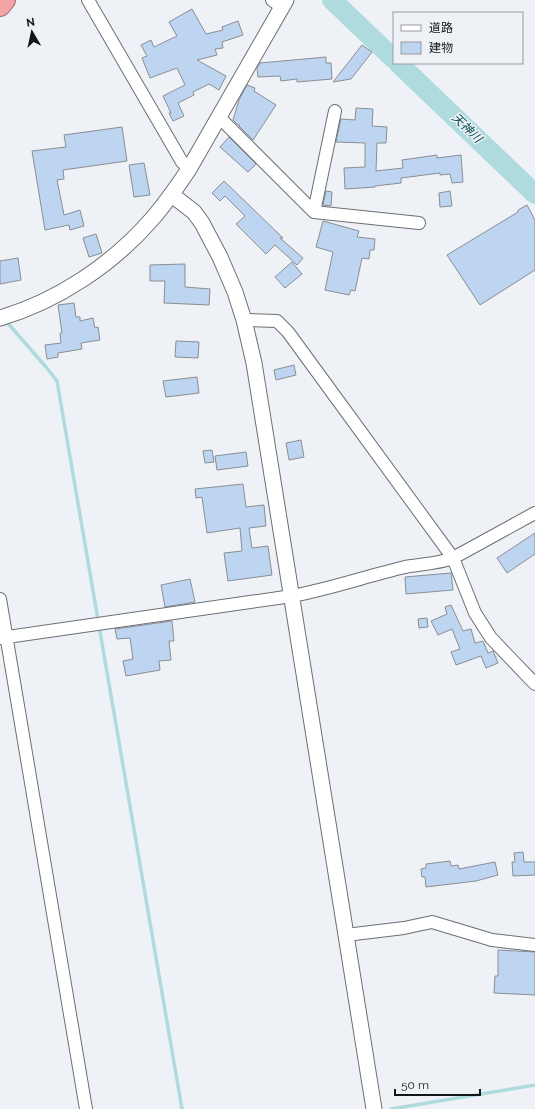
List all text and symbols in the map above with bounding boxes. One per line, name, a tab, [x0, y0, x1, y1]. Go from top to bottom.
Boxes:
north arrow	[12, 12, 52, 52]
legend	[393, 12, 523, 64]
text: N	[25, 16, 36, 30]
text: 道路	[429, 21, 453, 35]
text: 建物	[429, 41, 453, 55]
water label: 天神川	[449, 110, 486, 147]
scale bar	[395, 1071, 480, 1097]
text: 50 m	[401, 1078, 429, 1092]

